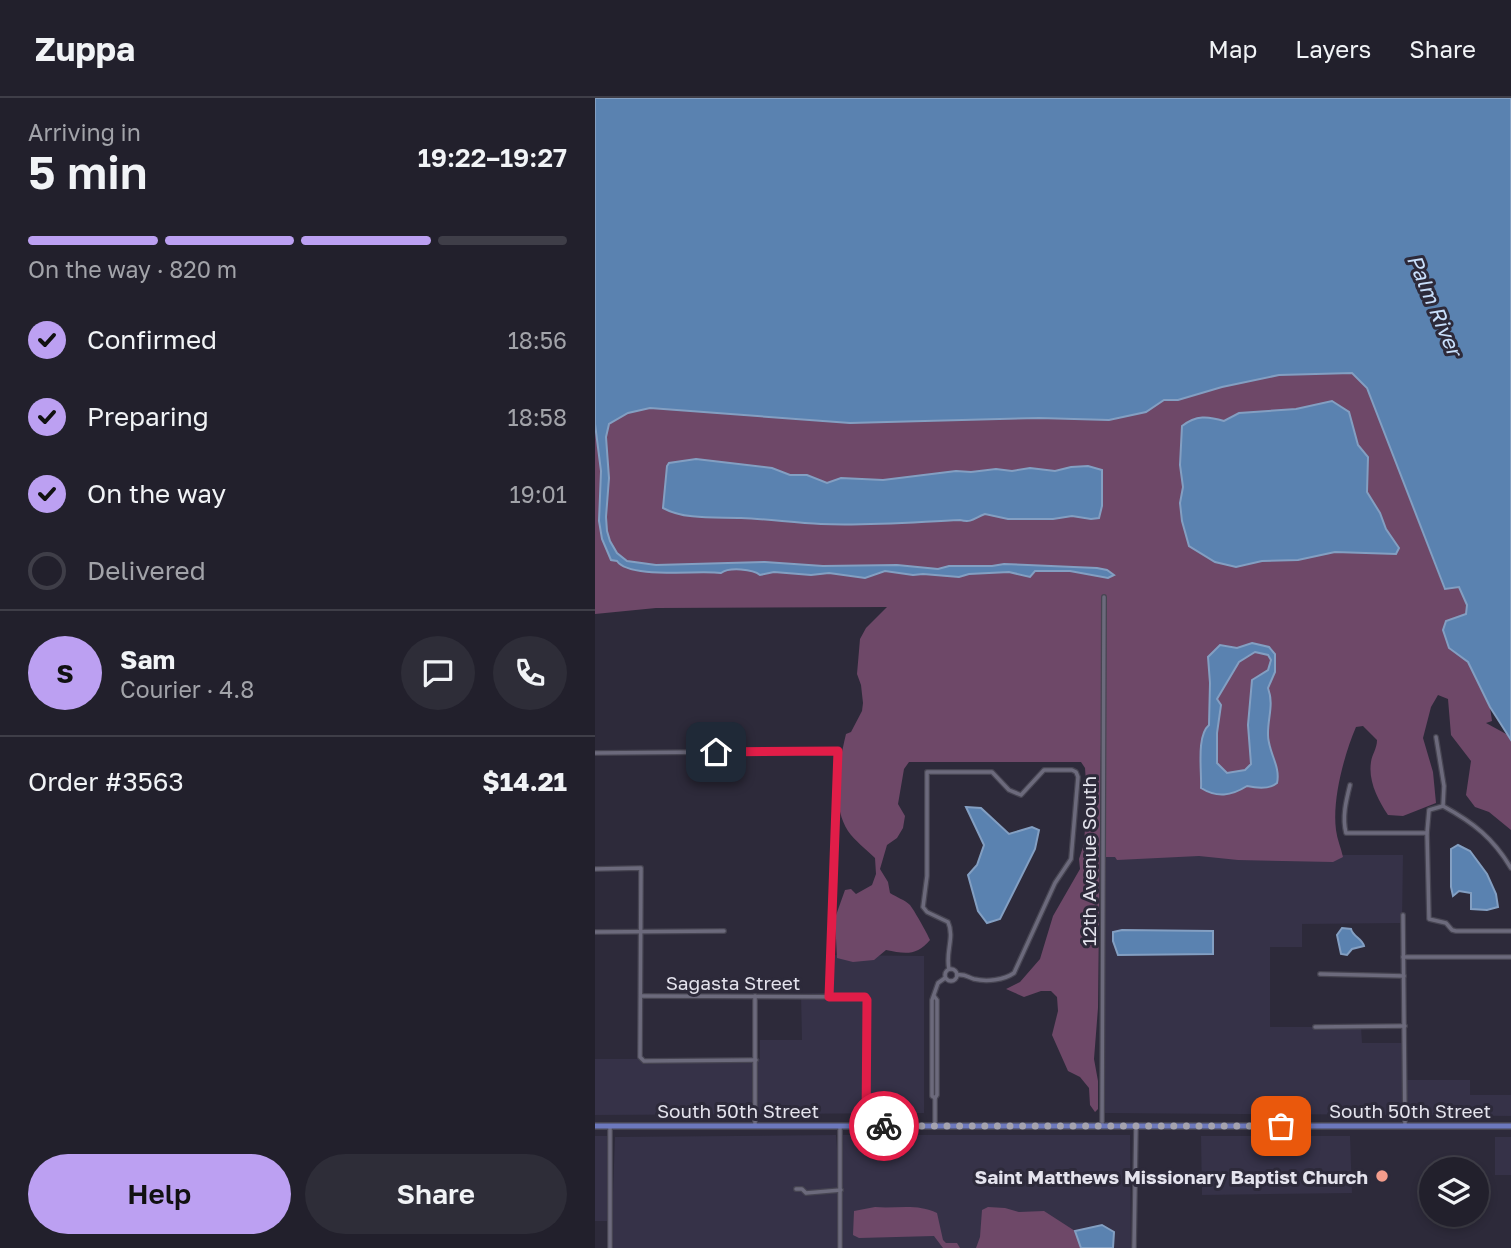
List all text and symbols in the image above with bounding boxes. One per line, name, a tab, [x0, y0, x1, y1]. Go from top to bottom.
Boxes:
text: Zuppa	[35, 29, 135, 68]
text: Map	[1208, 34, 1257, 63]
text: Layers	[1295, 34, 1371, 63]
text: Share	[1409, 34, 1476, 63]
text: Arriving in	[28, 118, 141, 146]
text: 19:22–19:27	[418, 142, 567, 173]
text: 5 min	[28, 144, 148, 199]
water label: Palm River	[1402, 250, 1469, 362]
text: On the way · 820 m	[28, 255, 237, 283]
icon: check	[28, 321, 66, 359]
text: Confirmed	[87, 324, 217, 355]
text: 18:56	[508, 326, 567, 354]
icon: check	[28, 398, 66, 436]
text: Preparing	[87, 401, 209, 432]
text: 18:58	[508, 403, 567, 431]
icon: check	[28, 475, 66, 513]
text: On the way	[87, 478, 226, 509]
text: 19:01	[510, 480, 567, 508]
text: Delivered	[87, 555, 206, 586]
button: chat	[401, 636, 475, 710]
button: phone	[493, 636, 567, 710]
text: Sam	[120, 644, 175, 675]
text: S	[56, 658, 74, 689]
text: Courier · 4.8	[120, 675, 254, 703]
pin	[686, 722, 746, 782]
icon: home	[697, 733, 735, 771]
text: Order #3563	[28, 766, 184, 797]
text: $14.21	[482, 766, 567, 797]
street label: 12th Avenue South	[1077, 776, 1100, 946]
street label: Sagasta Street	[666, 971, 800, 994]
courier	[849, 1091, 919, 1161]
pin	[1251, 1096, 1311, 1156]
street label: South 50th Street	[657, 1099, 819, 1122]
street label: South 50th Street	[1329, 1099, 1491, 1122]
icon: bike	[865, 1107, 903, 1145]
icon: bag	[1262, 1107, 1300, 1145]
button: Help	[28, 1154, 291, 1234]
button: Share	[305, 1154, 567, 1234]
map controls	[1419, 1157, 1489, 1227]
button: layers	[1419, 1157, 1489, 1227]
place label: Saint Matthews Missionary Baptist Church	[974, 1165, 1368, 1188]
marker: Saint Matthews Missionary Baptist Church	[1374, 1168, 1390, 1184]

